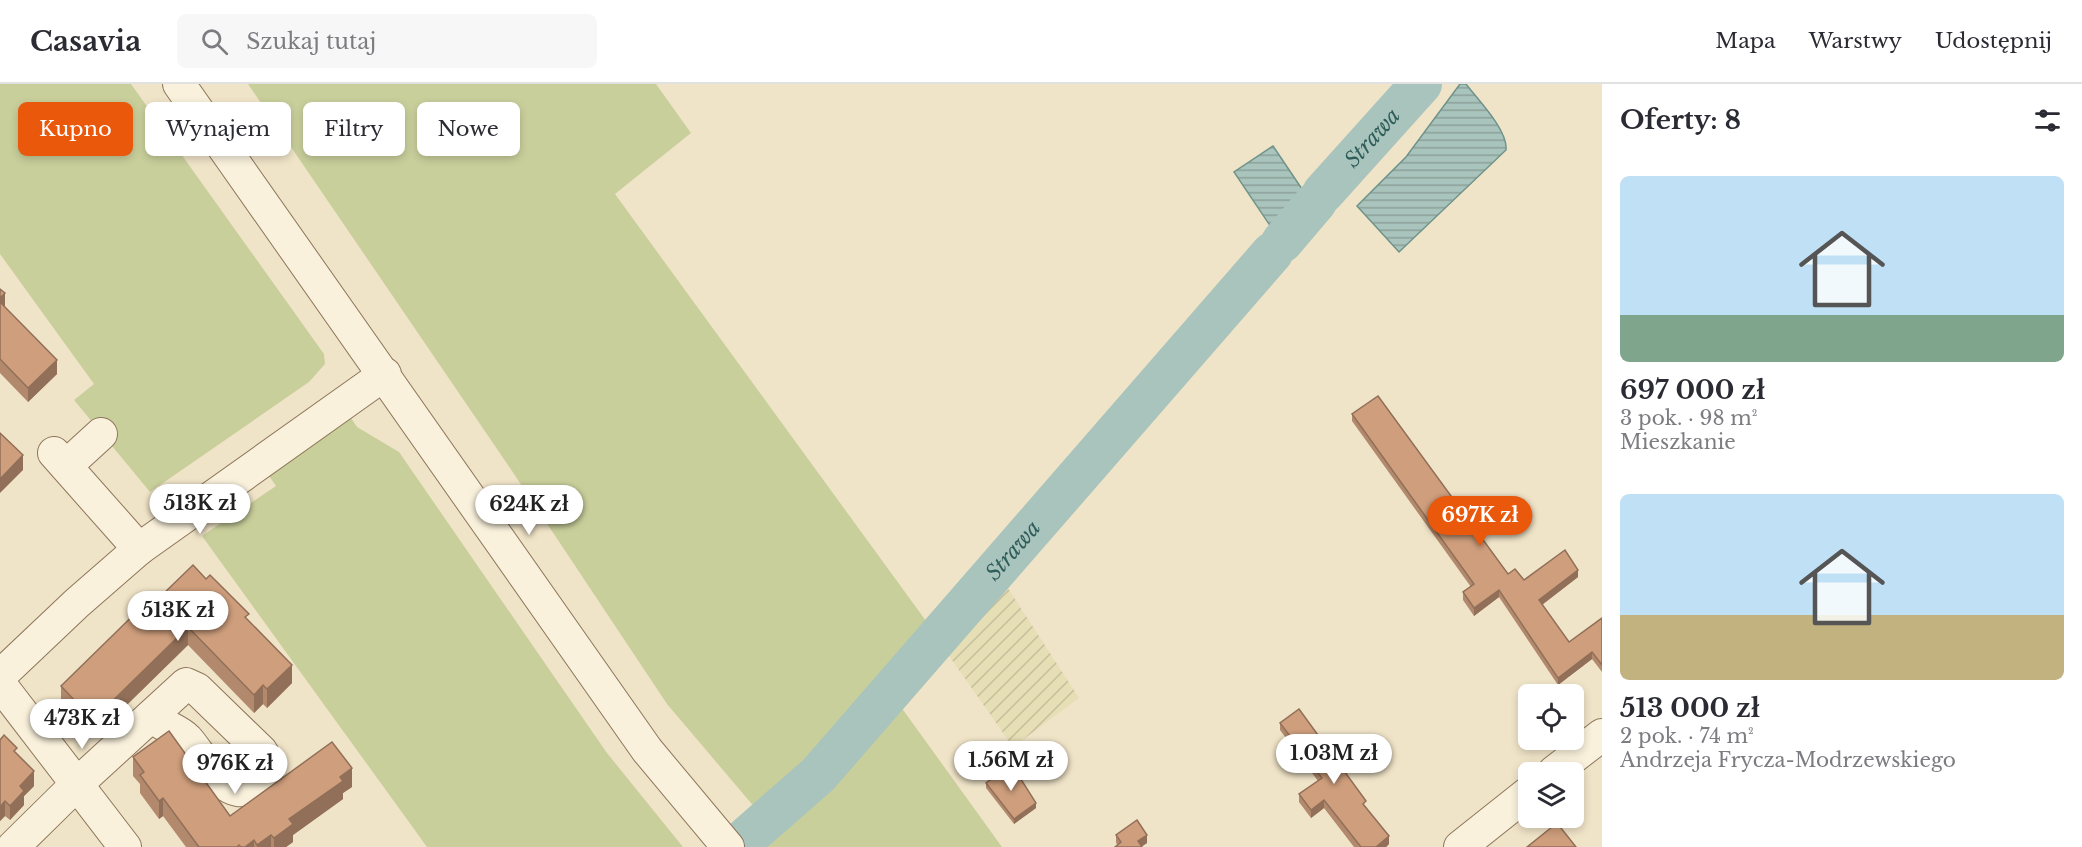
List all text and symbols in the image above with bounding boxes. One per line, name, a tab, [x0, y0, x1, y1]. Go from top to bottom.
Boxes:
search box	[177, 14, 597, 68]
text: Casavia	[30, 24, 141, 59]
icon: search	[198, 25, 231, 58]
text: Szukaj tutaj	[246, 28, 376, 55]
text: Mapa	[1715, 28, 1776, 54]
text: Warstwy	[1809, 28, 1902, 54]
text: Udostępnij	[1935, 28, 2052, 54]
chip: Kupno	[18, 102, 133, 156]
chip: Wynajem	[145, 102, 291, 156]
chip: Filtry	[303, 102, 405, 156]
chip: Nowe	[417, 102, 520, 156]
water label: Strawa	[1339, 103, 1406, 173]
text: Oferty: 8	[1620, 104, 1741, 136]
icon: filters	[2031, 104, 2064, 137]
icon: home	[1788, 215, 1896, 323]
text: 697 000 zł	[1620, 374, 1765, 406]
text: 3 pok. · 98 m²	[1620, 406, 1757, 430]
text: Mieszkanie	[1620, 430, 1736, 454]
pin: 513K zł	[145, 484, 255, 535]
pin: 624K zł	[474, 485, 584, 536]
text: 513K zł	[163, 491, 237, 515]
text: 624K zł	[489, 492, 569, 516]
pin: 697K zł	[1425, 496, 1535, 547]
text: 697K zł	[1441, 503, 1519, 527]
water label: Strawa	[980, 515, 1046, 586]
icon: home	[1788, 533, 1896, 641]
pin: 513K zł	[123, 591, 233, 642]
text: 513K zł	[141, 598, 215, 622]
map controls	[1518, 684, 1584, 828]
button: locate	[1518, 684, 1584, 750]
text: 513 000 zł	[1620, 692, 1760, 724]
pin: 473K zł	[27, 699, 137, 750]
text: 473K zł	[44, 706, 120, 730]
text: 2 pok. · 74 m²	[1620, 724, 1754, 748]
pin: 1.03M zł	[1272, 734, 1396, 785]
pin: 1.56M zł	[949, 741, 1073, 792]
text: 1.03M zł	[1290, 741, 1378, 765]
pin: 976K zł	[180, 744, 290, 795]
text: 1.56M zł	[968, 748, 1054, 772]
text: Andrzeja Frycza-Modrzewskiego	[1620, 748, 1956, 772]
text: 976K zł	[196, 751, 274, 775]
button: layers	[1518, 762, 1584, 828]

